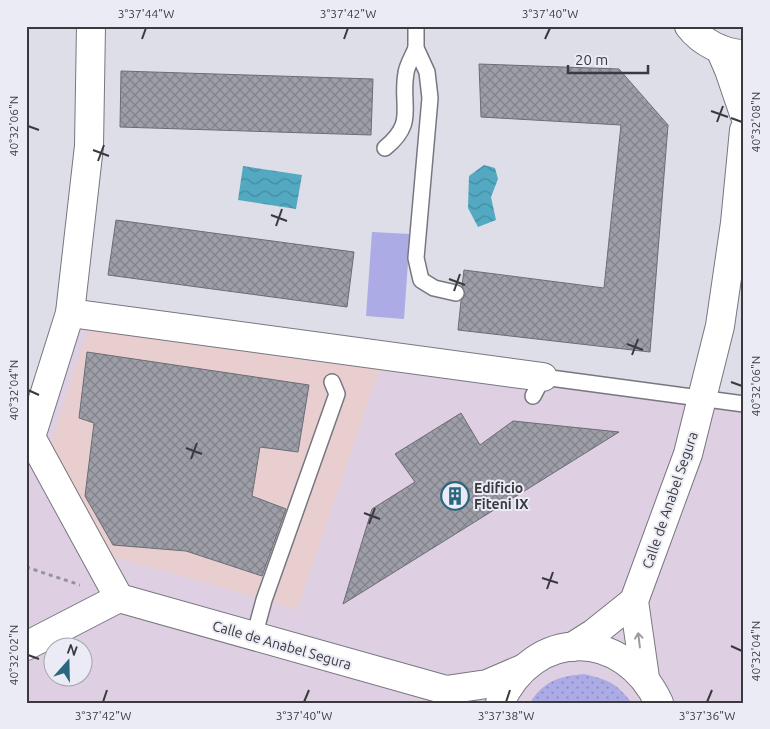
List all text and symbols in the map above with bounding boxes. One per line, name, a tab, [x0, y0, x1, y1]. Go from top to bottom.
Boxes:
text: 3°37'44"W	[118, 7, 174, 20]
text: 3°37'42"W	[320, 7, 376, 20]
text: 3°37'40"W	[522, 7, 578, 20]
scale bar	[568, 42, 648, 74]
text: 20 m	[575, 51, 608, 68]
text: 40°32'08"N	[749, 92, 762, 152]
text: 40°32'06"N	[7, 96, 20, 156]
text: 40°32'06"N	[749, 356, 762, 416]
text: 40°32'04"N	[7, 360, 20, 420]
street label: Calle de Anabel Segura	[639, 429, 701, 571]
place label: Edificio Fiteni IX	[474, 480, 529, 512]
building icon: Edificio Fiteni IX	[440, 481, 470, 511]
street label: Calle de Anabel Segura	[211, 617, 353, 673]
text: 40°32'04"N	[749, 621, 762, 681]
text: 40°32'02"N	[7, 625, 20, 685]
one-way arrow	[634, 632, 644, 648]
north arrow	[42, 636, 92, 686]
text: N	[65, 640, 80, 659]
text: 3°37'42"W	[75, 709, 131, 722]
text: 3°37'40"W	[276, 709, 332, 722]
text: 3°37'38"W	[478, 709, 534, 722]
text: 3°37'36"W	[679, 709, 735, 722]

